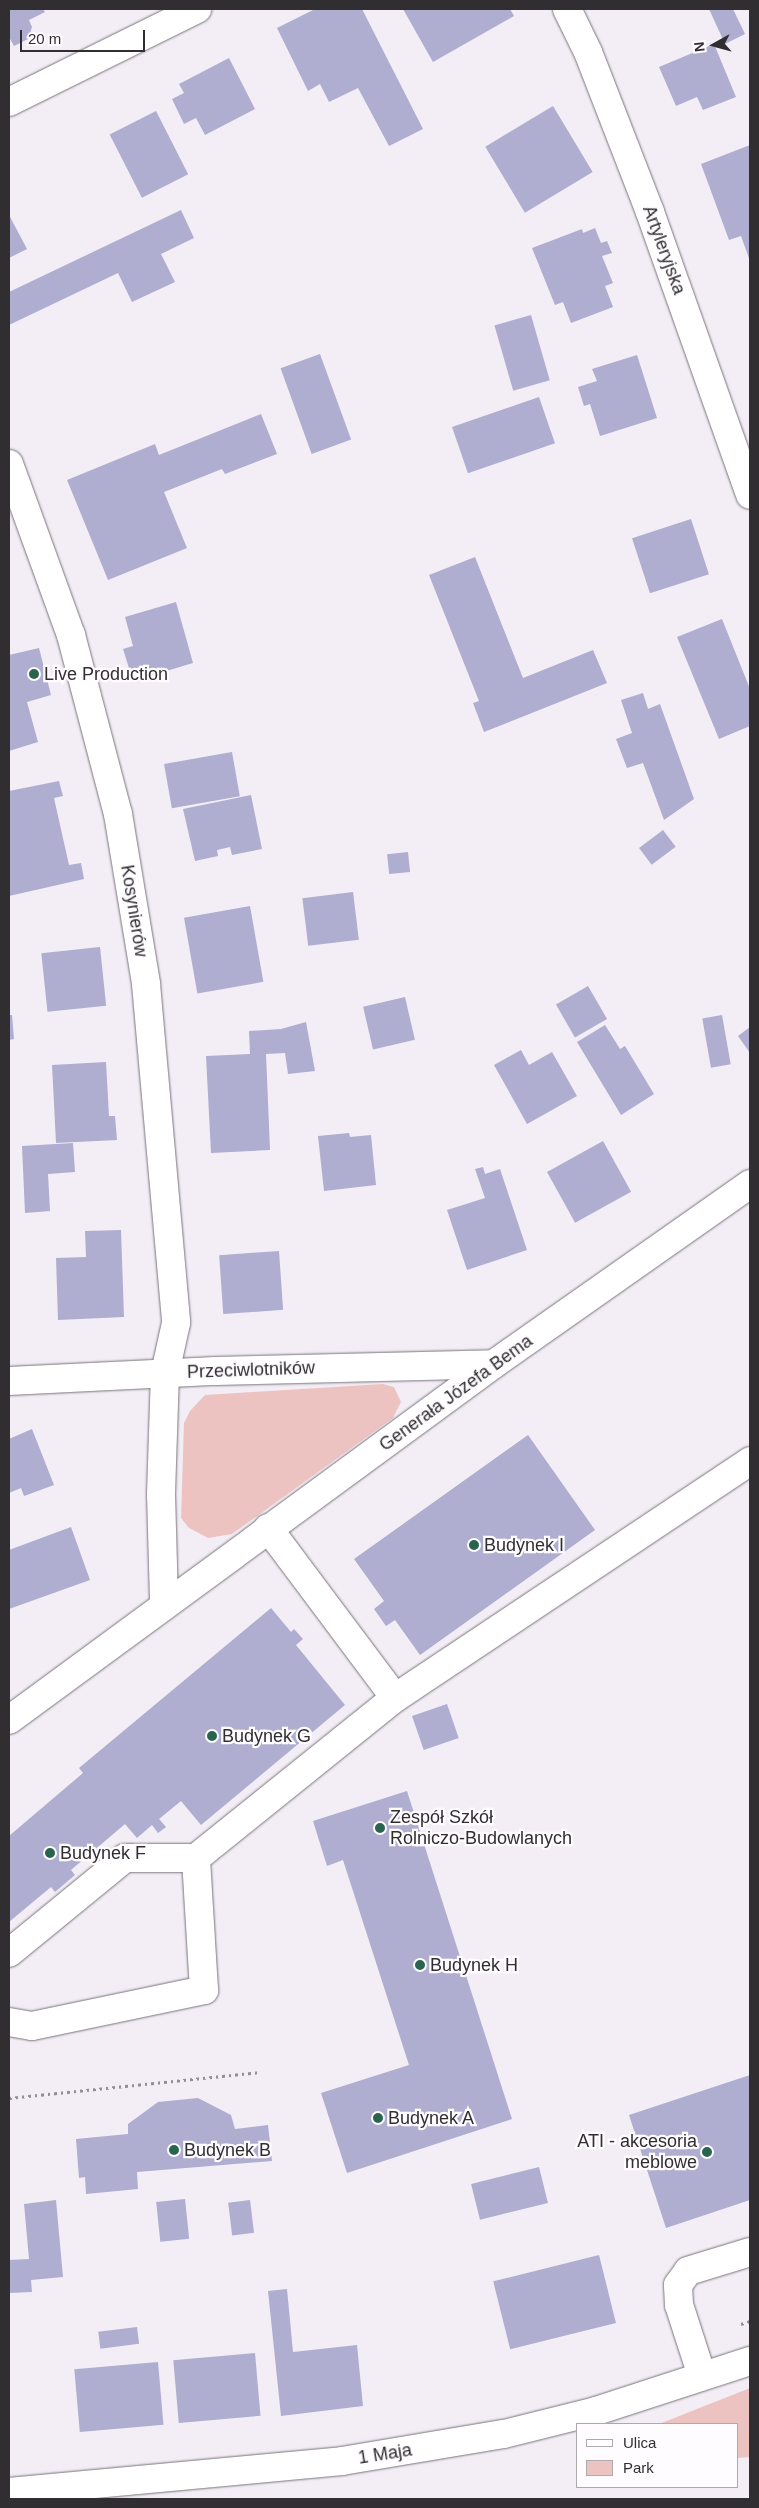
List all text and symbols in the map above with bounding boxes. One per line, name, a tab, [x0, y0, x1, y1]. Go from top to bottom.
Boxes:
scale bar	[22, 20, 148, 52]
north arrow	[689, 20, 739, 70]
text: 20 m	[28, 30, 61, 47]
text: N	[691, 41, 708, 53]
street label: Artyleryjska	[638, 203, 690, 297]
place label: Live Production	[44, 663, 168, 685]
marker: Live Production	[28, 668, 40, 680]
street label: Kosynierów	[116, 863, 152, 959]
street label: Generała Józefa Bema	[375, 1330, 537, 1456]
street label: Przeciwlotników	[187, 1357, 315, 1383]
place label: Budynek I	[484, 1534, 564, 1556]
marker: Budynek I	[468, 1539, 480, 1551]
place label: Budynek G	[222, 1725, 311, 1747]
marker: Budynek G	[206, 1730, 218, 1742]
place label: Zespół Szkół Rolniczo-Budowlanych	[390, 1807, 572, 1850]
marker: Zespół Szkół Rolniczo-Budowlanych	[374, 1822, 386, 1834]
place label: Budynek F	[60, 1842, 146, 1864]
marker: Budynek F	[44, 1847, 56, 1859]
place label: Budynek H	[430, 1954, 518, 1976]
marker: Budynek H	[414, 1959, 426, 1971]
place label: Budynek A	[388, 2107, 475, 2129]
marker: Budynek A	[372, 2112, 384, 2124]
place label: ATI - akcesoria meblowe	[577, 2131, 697, 2174]
place label: Budynek B	[184, 2139, 271, 2161]
marker: Budynek B	[168, 2144, 180, 2156]
marker: ATI - akcesoria meblowe	[701, 2146, 713, 2158]
legend	[576, 2423, 739, 2488]
text: Ulica	[623, 2434, 656, 2451]
street label: 1 Maja	[357, 2439, 413, 2469]
text: Park	[623, 2459, 654, 2476]

